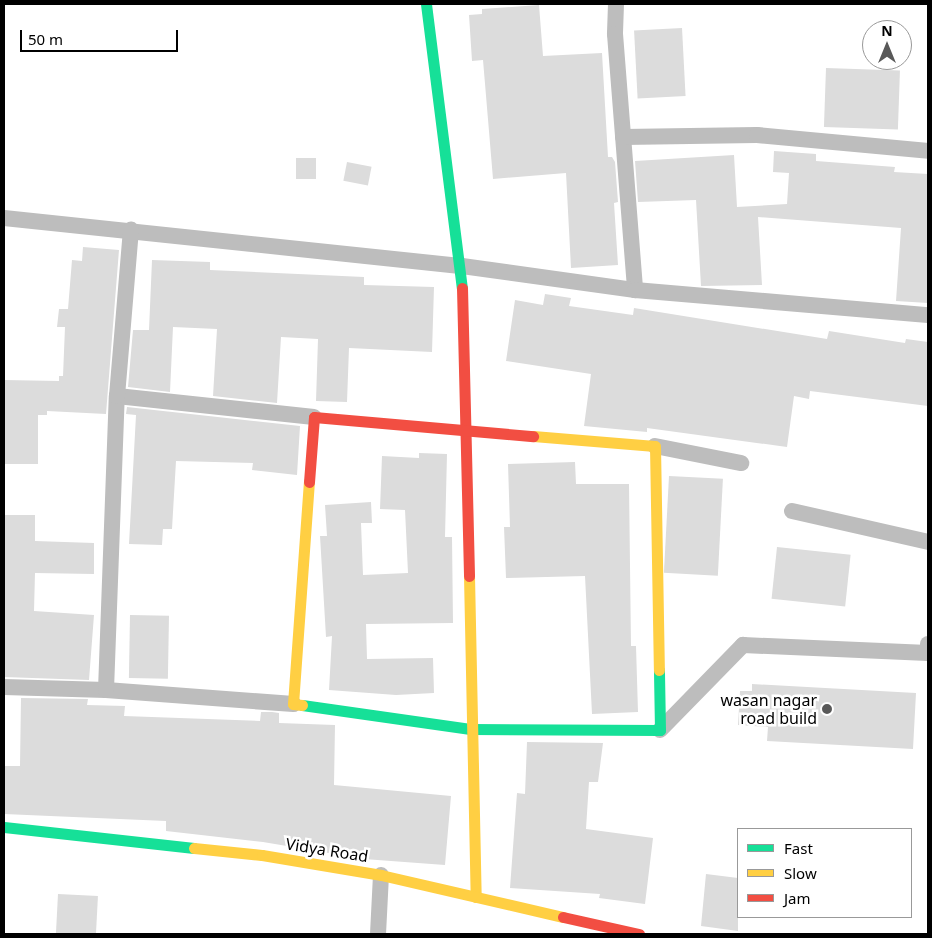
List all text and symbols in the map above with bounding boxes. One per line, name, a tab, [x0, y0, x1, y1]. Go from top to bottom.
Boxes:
scale bar	[22, 20, 180, 52]
north arrow	[862, 20, 912, 70]
text: N	[881, 21, 893, 40]
text: 50 m	[28, 29, 63, 49]
place label: wasan nagar road build	[720, 690, 817, 728]
marker: wasan nagar road build	[821, 703, 833, 715]
legend	[737, 828, 912, 918]
street label: Vidya Road	[284, 834, 370, 866]
text: Fast	[784, 838, 813, 858]
text: Slow	[784, 863, 817, 883]
text: Jam	[784, 888, 811, 908]

